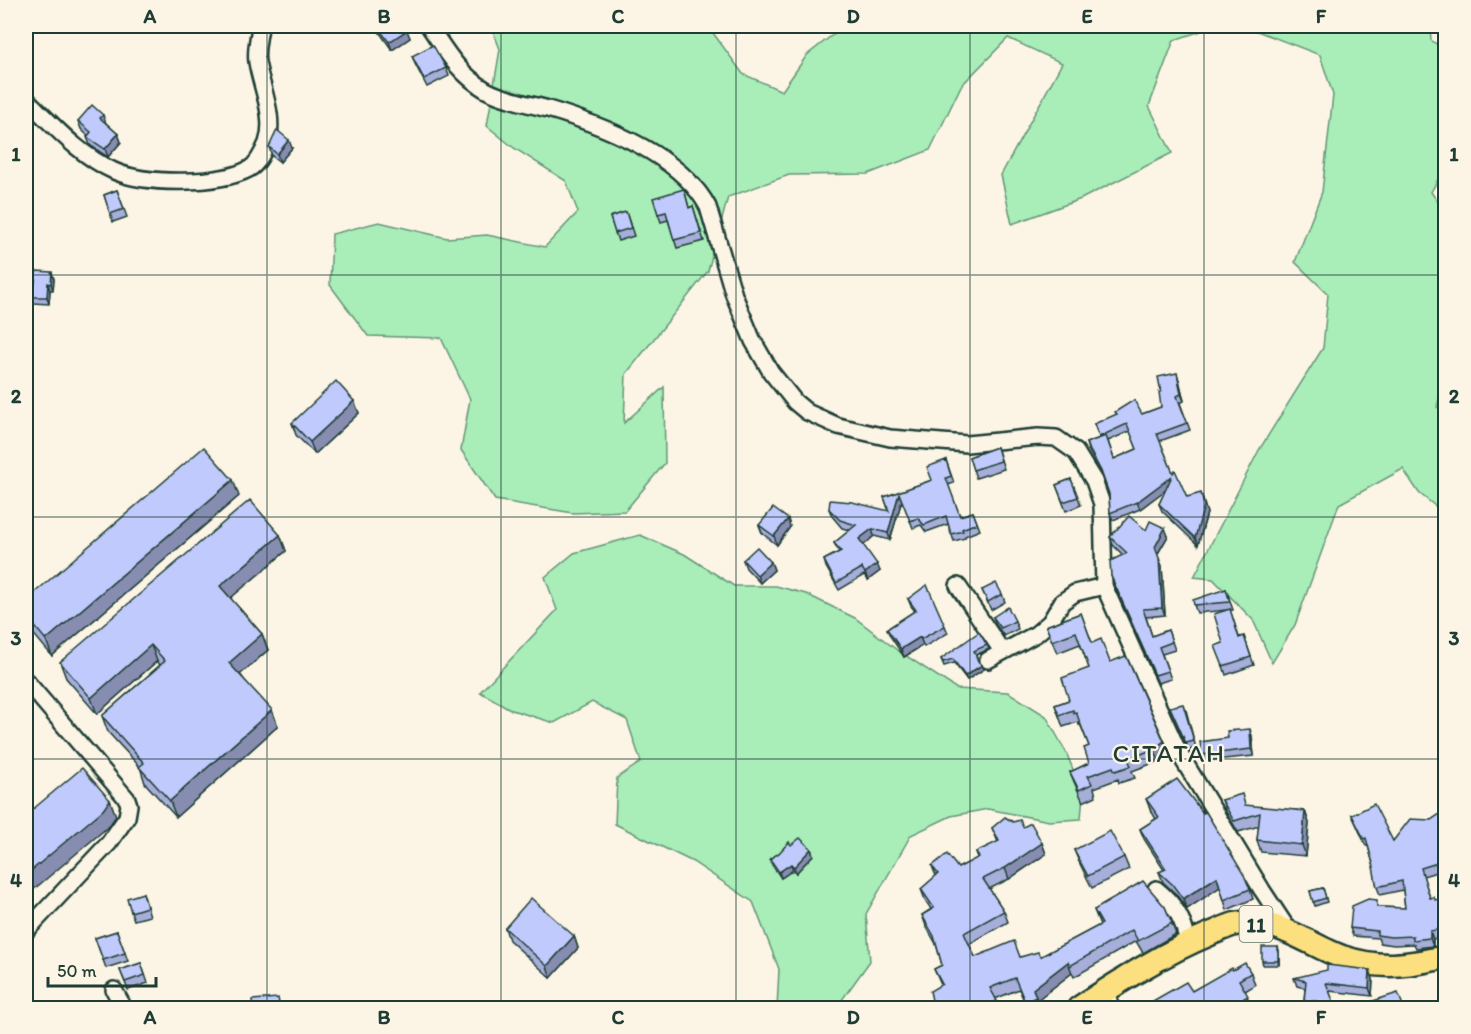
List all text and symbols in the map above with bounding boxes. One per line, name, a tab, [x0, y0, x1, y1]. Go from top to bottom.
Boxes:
text: A	[143, 4, 157, 28]
text: B	[378, 4, 391, 28]
text: C	[612, 4, 625, 28]
text: D	[846, 4, 860, 28]
text: E	[1081, 4, 1093, 28]
text: F	[1316, 4, 1327, 28]
text: 1	[11, 142, 21, 166]
text: 1	[1449, 142, 1459, 166]
text: 2	[11, 384, 22, 408]
text: 2	[1449, 384, 1460, 408]
text: 3	[11, 626, 22, 650]
text: 3	[1449, 626, 1460, 650]
district label: CITATAH	[1112, 737, 1226, 769]
text: 4	[10, 868, 22, 892]
text: 4	[1448, 868, 1460, 892]
road number: 11	[1240, 906, 1272, 942]
scale bar	[48, 950, 156, 988]
text: 50 m	[57, 960, 97, 982]
text: A	[143, 1005, 157, 1029]
text: B	[378, 1005, 391, 1029]
text: C	[612, 1005, 625, 1029]
text: D	[846, 1005, 860, 1029]
text: E	[1081, 1005, 1093, 1029]
text: F	[1316, 1005, 1327, 1029]

